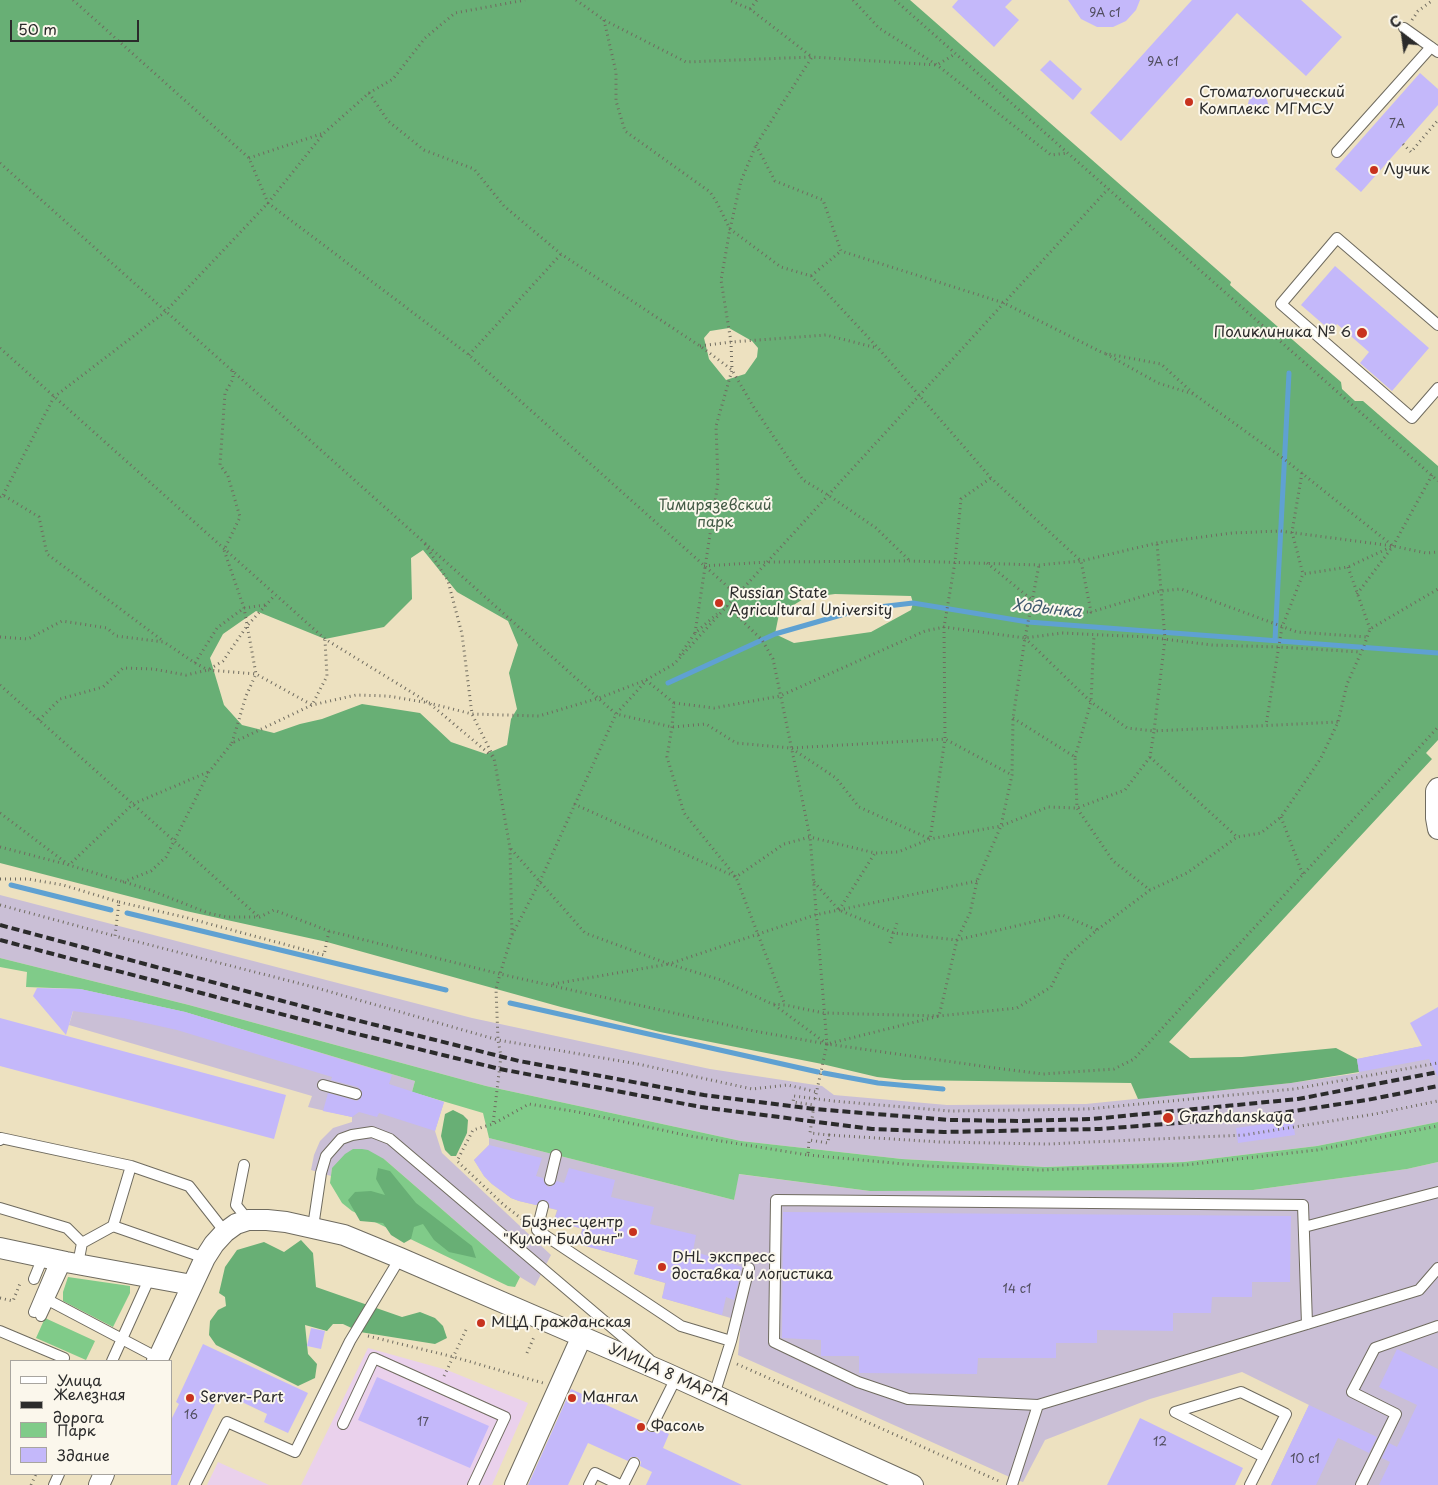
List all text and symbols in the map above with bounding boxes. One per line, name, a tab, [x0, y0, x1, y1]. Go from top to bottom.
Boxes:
house number: 9А с1	[1089, 7, 1121, 21]
scale bar	[12, 10, 141, 42]
north arrow	[1378, 10, 1428, 60]
text: С	[1385, 10, 1405, 33]
text: 50 m	[18, 17, 57, 40]
house number: 9А с1	[1147, 56, 1179, 70]
place label: Стоматологический Комплекс МГМСУ	[1199, 84, 1345, 119]
marker: Стоматологический Комплекс МГМСУ	[1183, 96, 1195, 108]
house number: 7А	[1389, 118, 1405, 132]
place label: Лучик	[1384, 161, 1430, 179]
marker: Лучик	[1368, 164, 1380, 176]
place label: Поликлиника № 6	[1214, 324, 1351, 342]
marker: Поликлиника № 6	[1355, 326, 1369, 340]
park label: Тимирязевский парк	[658, 497, 772, 532]
place label: Russian State Agricultural University	[729, 585, 892, 620]
water label: Ходынка	[1011, 596, 1083, 622]
marker: Russian State Agricultural University	[713, 597, 725, 609]
place label: Grazhdanskaya	[1179, 1109, 1293, 1127]
marker: Grazhdanskaya	[1161, 1111, 1175, 1125]
place label: Бизнес-центр "Кулон Билдинг"	[503, 1214, 623, 1249]
marker: Бизнес-центр "Кулон Билдинг"	[627, 1226, 639, 1238]
place label: DHL экспресс доставка и логистика	[672, 1249, 833, 1284]
marker: DHL экспресс доставка и логистика	[656, 1261, 668, 1273]
house number: 14 с1	[1003, 1283, 1031, 1297]
place label: МЦД Гражданская	[491, 1314, 631, 1332]
marker: МЦД Гражданская	[475, 1317, 487, 1329]
street label: УЛИЦА 8 МАРТА	[606, 1340, 732, 1410]
legend	[10, 1360, 172, 1475]
text: Улица	[57, 1368, 102, 1391]
text: Железная дорога	[53, 1382, 126, 1428]
place label: Server-Part	[200, 1389, 284, 1407]
place label: Мангал	[582, 1389, 638, 1407]
marker: Server-Part	[184, 1392, 196, 1404]
marker: Мангал	[566, 1392, 578, 1404]
house number: 16	[184, 1409, 198, 1423]
house number: 17	[417, 1416, 429, 1430]
text: Парк	[57, 1418, 96, 1441]
place label: Фасоль	[651, 1418, 704, 1436]
marker: Фасоль	[635, 1421, 647, 1433]
house number: 12	[1153, 1436, 1167, 1450]
text: Здание	[57, 1443, 110, 1466]
house number: 10 с1	[1290, 1453, 1320, 1467]

